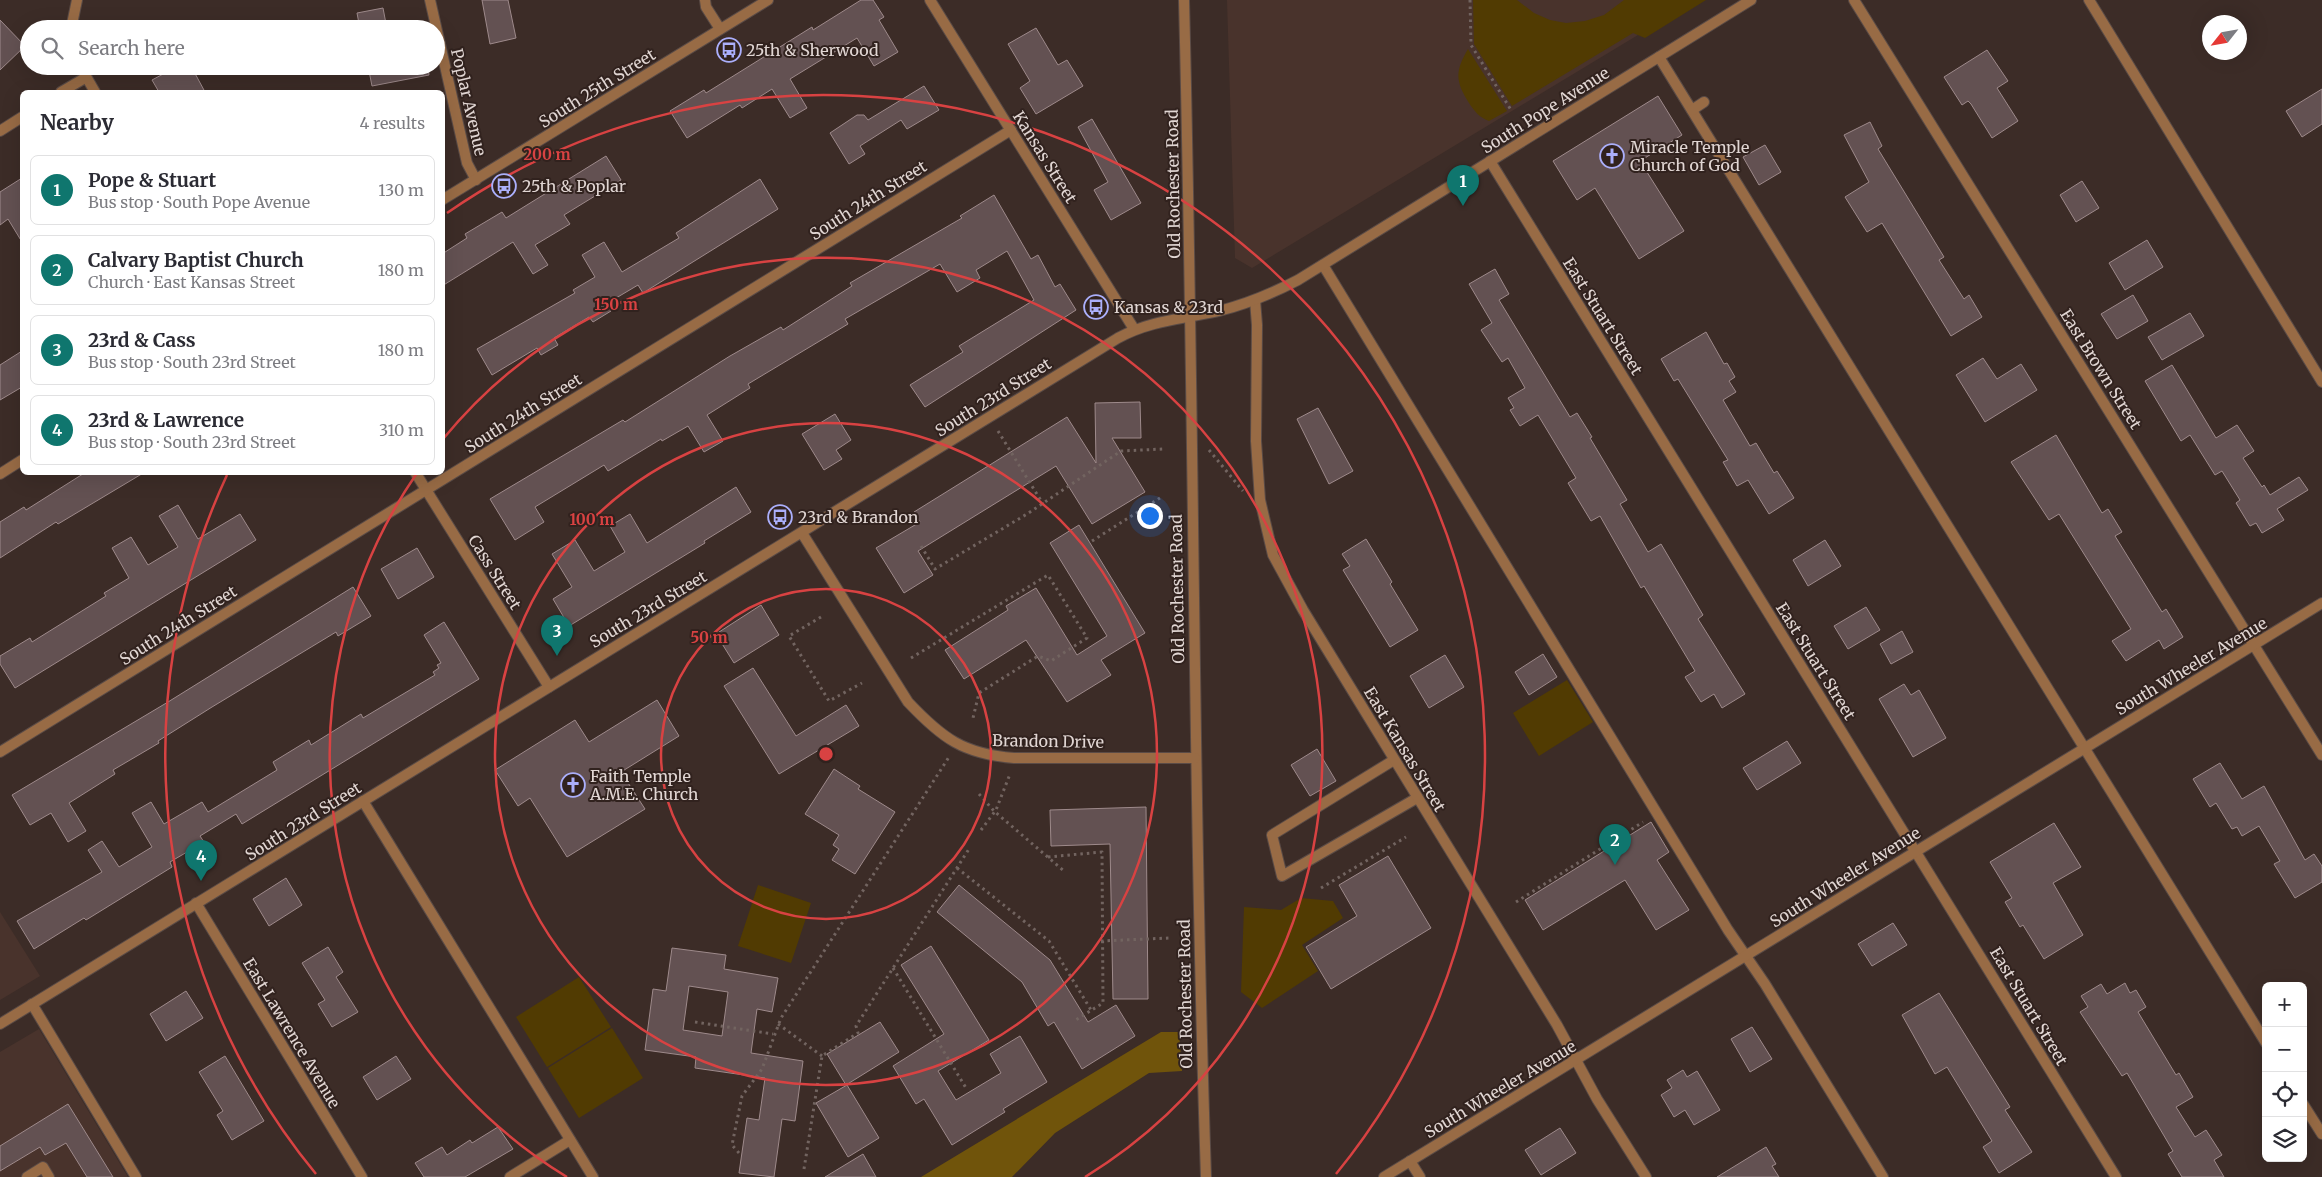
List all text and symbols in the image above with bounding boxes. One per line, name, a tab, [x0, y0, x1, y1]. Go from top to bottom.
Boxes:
north arrow	[2202, 15, 2247, 60]
search box	[20, 20, 445, 75]
icon: search	[38, 34, 66, 62]
text: Search here	[78, 36, 185, 60]
bus stop icon: 25th & Sherwood	[716, 37, 742, 63]
place label: 25th & Sherwood	[746, 40, 879, 60]
street label: South 25th Street	[535, 44, 660, 132]
street label: Poplar Avenue	[447, 46, 491, 158]
street label: South Pope Avenue	[1477, 62, 1613, 158]
street label: Kansas Street	[1009, 107, 1082, 207]
text: Nearby	[40, 109, 114, 136]
street label: Old Rochester Road	[1162, 109, 1184, 259]
text: 4 results	[359, 113, 425, 133]
place label: Miracle Temple Church of God	[1630, 137, 1749, 175]
church icon: Miracle Temple Church of God	[1599, 143, 1625, 169]
text: 200 m	[523, 145, 571, 164]
street label: South 24th Street	[806, 156, 931, 244]
pin: 1	[1447, 165, 1479, 206]
text: Pope & Stuart	[88, 168, 216, 192]
bus stop icon: 25th & Poplar	[491, 173, 517, 199]
place label: 25th & Poplar	[522, 176, 626, 196]
text: 1	[53, 180, 61, 200]
text: 130 m	[378, 180, 424, 200]
text: Bus stop · South Pope Avenue	[88, 192, 310, 212]
text: Calvary Baptist Church	[88, 248, 304, 272]
street label: East Stuart Street	[1559, 254, 1648, 379]
text: 2	[52, 260, 62, 280]
text: 180 m	[378, 260, 424, 280]
text: Church · East Kansas Street	[88, 272, 295, 292]
bus stop icon: Kansas & 23rd	[1083, 294, 1109, 320]
text: 150 m	[594, 295, 638, 314]
place label: Kansas & 23rd	[1114, 297, 1223, 317]
street label: East Brown Street	[2056, 305, 2146, 433]
text: 23rd & Cass	[88, 328, 196, 352]
text: 3	[52, 340, 62, 360]
text: 180 m	[378, 340, 424, 360]
text: Bus stop · South 23rd Street	[88, 352, 296, 372]
street label: South 23rd Street	[931, 353, 1055, 441]
street label: South 24th Street	[461, 369, 586, 457]
text: 23rd & Lawrence	[88, 408, 244, 432]
text: 4	[52, 420, 62, 440]
text: 310 m	[379, 420, 424, 440]
text: Bus stop · South 23rd Street	[88, 432, 296, 452]
your location	[1137, 503, 1163, 529]
bus stop icon: 23rd & Brandon	[767, 504, 793, 530]
place label: 23rd & Brandon	[798, 507, 919, 527]
text: 100 m	[570, 510, 614, 529]
street label: Old Rochester Road	[1166, 514, 1188, 664]
street label: Cass Street	[464, 531, 526, 614]
street label: South 23rd Street	[586, 566, 711, 652]
street label: South 24th Street	[116, 581, 241, 669]
street label: East Stuart Street	[1772, 599, 1861, 724]
street label: South Wheeler Avenue	[2111, 613, 2271, 719]
pin: 3	[541, 615, 573, 656]
text: 50 m	[690, 628, 728, 647]
street label: East Kansas Street	[1360, 683, 1451, 816]
street label: Brandon Drive	[992, 730, 1104, 752]
centre of rings	[817, 745, 835, 763]
place label: Faith Temple A.M.E. Church	[589, 766, 699, 804]
church icon: Faith Temple A.M.E. Church	[560, 772, 586, 798]
street label: South 23rd Street	[241, 777, 365, 865]
street label: South Wheeler Avenue	[1766, 823, 1924, 931]
pin: 2	[1599, 824, 1631, 865]
pin: 4	[185, 840, 217, 881]
street label: Old Rochester Road	[1174, 919, 1196, 1069]
street label: East Stuart Street	[1986, 943, 2073, 1069]
street label: East Lawrence Avenue	[239, 954, 345, 1112]
map controls	[2262, 982, 2307, 1162]
button: +	[2262, 982, 2307, 1027]
button: −	[2262, 1027, 2307, 1072]
street label: South Wheeler Avenue	[1420, 1036, 1580, 1142]
button: locate	[2262, 1072, 2307, 1117]
button: layers	[2262, 1117, 2307, 1162]

